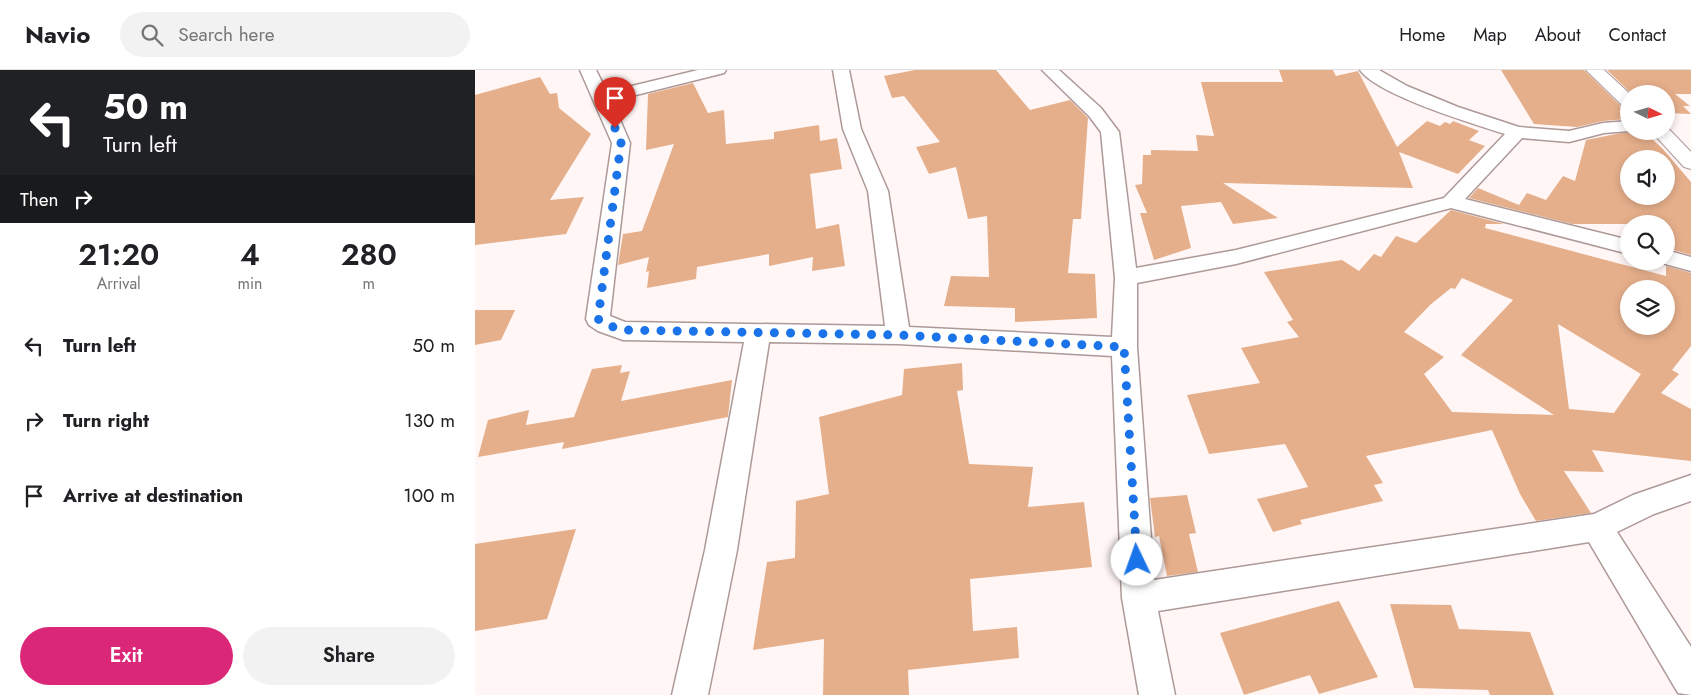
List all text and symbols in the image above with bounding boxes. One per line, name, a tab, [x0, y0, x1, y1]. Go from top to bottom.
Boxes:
search box	[120, 12, 470, 57]
text: Navio	[25, 17, 90, 52]
icon: search	[138, 21, 166, 49]
text: Search here	[178, 21, 274, 48]
text: Home	[1399, 22, 1445, 48]
text: Map	[1473, 22, 1507, 48]
text: About	[1535, 22, 1580, 48]
text: Contact	[1608, 22, 1666, 48]
pin	[594, 77, 636, 128]
text: 50 m	[103, 82, 188, 132]
icon: arrive	[601, 84, 629, 112]
north arrow	[1620, 85, 1675, 140]
map controls	[1620, 85, 1675, 335]
icon: left	[20, 90, 85, 155]
text: Turn left	[103, 128, 177, 160]
button: sound	[1620, 150, 1675, 205]
icon: right	[69, 185, 97, 213]
text: Then	[20, 186, 59, 213]
button: search	[1620, 215, 1675, 270]
text: 21:20	[78, 233, 159, 276]
text: 4	[240, 233, 260, 276]
text: 280	[341, 233, 397, 276]
text: Arrival	[97, 272, 141, 295]
text: min	[237, 272, 263, 295]
text: m	[363, 272, 375, 295]
button: layers	[1620, 280, 1675, 335]
icon: left	[20, 332, 48, 360]
text: Turn left	[63, 332, 136, 359]
text: 50 m	[412, 332, 455, 359]
icon: right	[20, 407, 48, 435]
text: Turn right	[63, 407, 149, 434]
text: 130 m	[404, 407, 455, 434]
icon: arrive	[20, 482, 48, 510]
text: Arrive at destination	[63, 482, 243, 509]
text: 100 m	[403, 482, 455, 509]
position arrow	[1110, 533, 1162, 585]
button: Exit	[20, 627, 233, 685]
button: Share	[243, 627, 455, 685]

